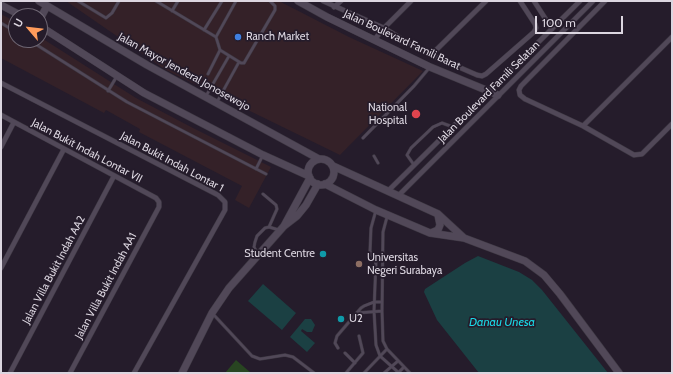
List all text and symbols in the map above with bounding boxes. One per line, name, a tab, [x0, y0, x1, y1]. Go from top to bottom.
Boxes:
street label: Jalan Boulevard Famili Barat	[341, 7, 463, 73]
north arrow	[8, 8, 48, 48]
scale bar	[537, 8, 625, 34]
text: 100 m	[542, 15, 576, 30]
text: U	[10, 16, 26, 30]
street label: Jalan Mayor Jenderal Jonosewojo	[116, 30, 252, 114]
place label: Ranch Market	[246, 30, 309, 44]
marker: Ranch Market	[233, 32, 243, 42]
street label: Jalan Boulevard Famili Selatan	[435, 38, 543, 146]
place label: National Hospital	[368, 101, 407, 127]
marker: National Hospital	[410, 108, 422, 120]
street label: Jalan Bukit Indah Lontar VII	[29, 116, 145, 186]
street label: Jalan Bukit Indah Lontar 1	[118, 129, 226, 195]
street label: Jalan Villa Bukit Indah AA2	[20, 214, 88, 326]
street label: Jalan Villa Bukit Indah AA1	[72, 231, 140, 341]
place label: Student Centre	[244, 247, 315, 261]
marker: Student Centre	[318, 249, 328, 259]
place label: Universitas Negeri Surabaya	[367, 251, 442, 277]
marker: Universitas Negeri Surabaya	[354, 259, 364, 269]
place label: U2	[349, 312, 363, 326]
marker: U2	[336, 314, 346, 324]
water label: Danau Unesa	[469, 315, 535, 329]

